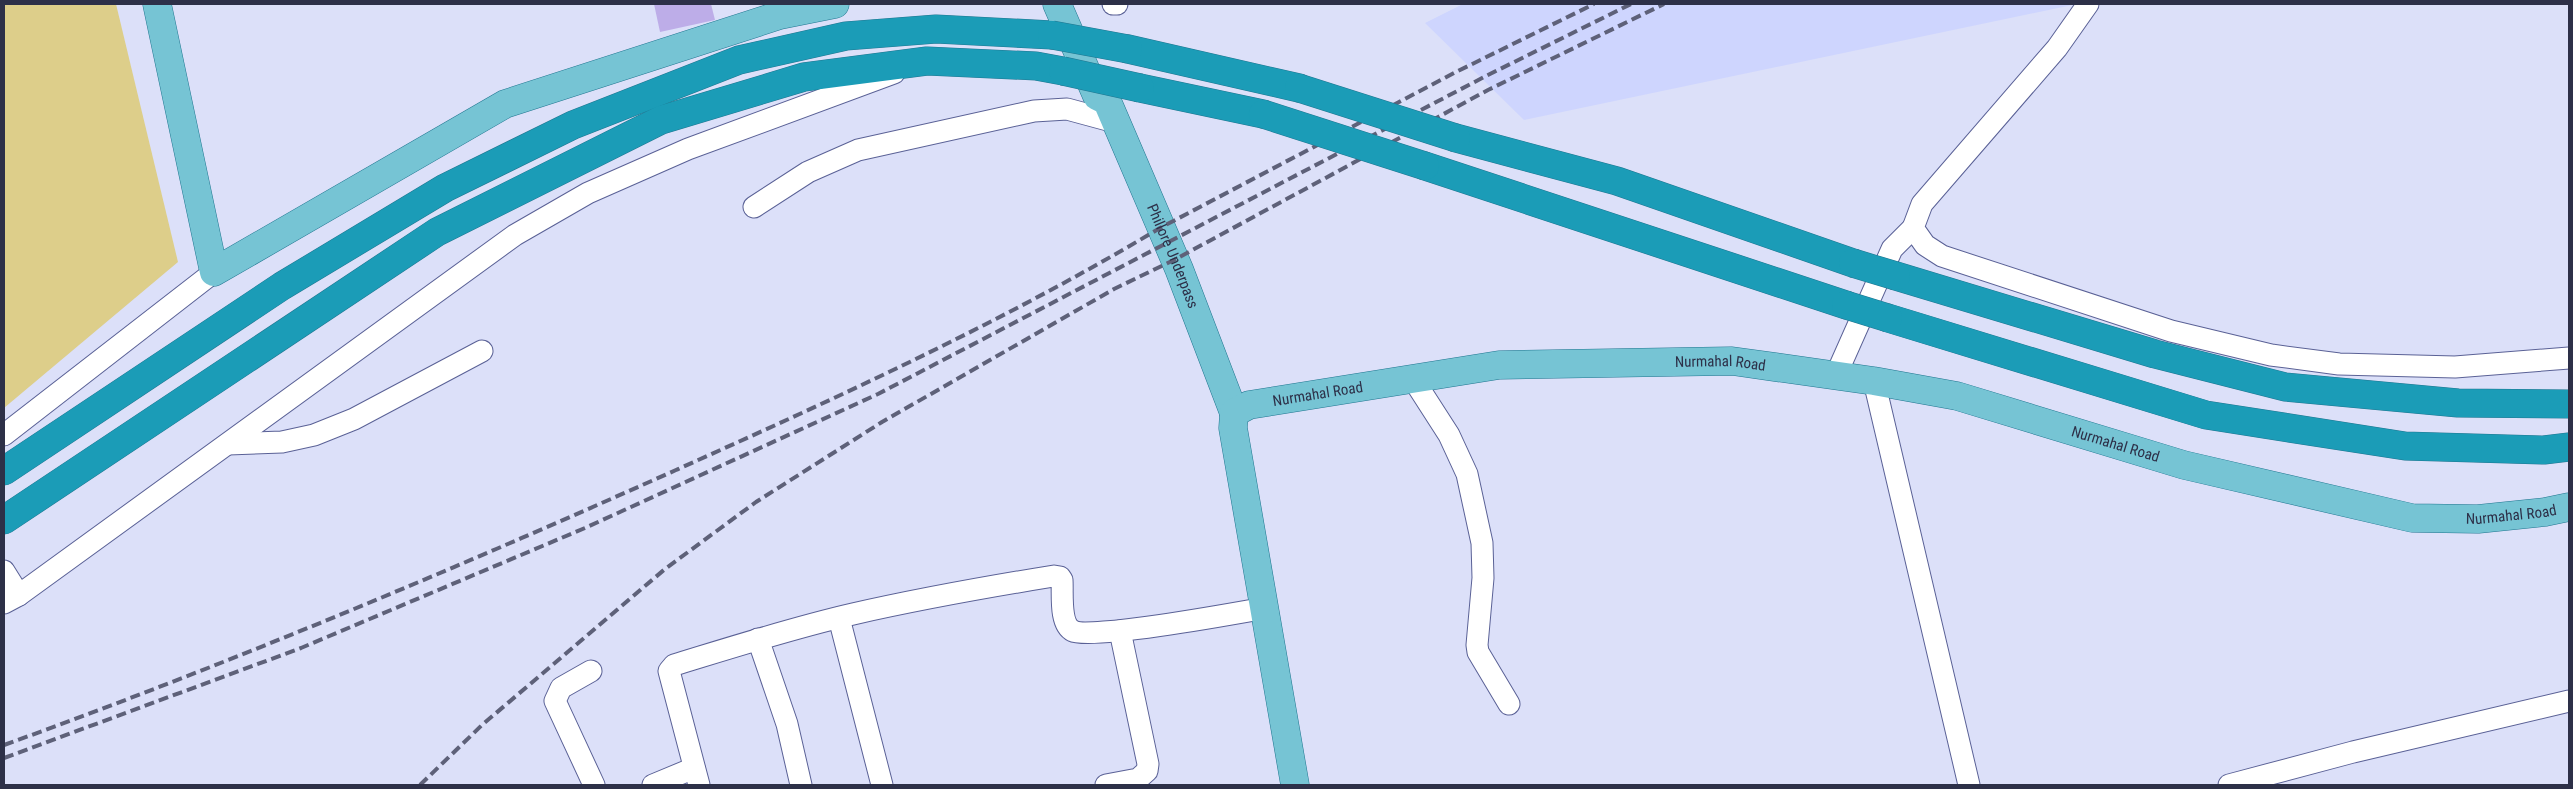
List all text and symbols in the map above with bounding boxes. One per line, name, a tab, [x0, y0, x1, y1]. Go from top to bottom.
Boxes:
street label: Phillore Underpass	[1143, 201, 1202, 311]
street label: Nurmahal Road	[1675, 352, 1767, 375]
street label: Nurmahal Road	[1271, 378, 1364, 410]
street label: Nurmahal Road	[2069, 422, 2162, 466]
street label: Nurmahal Road	[2466, 501, 2558, 528]

